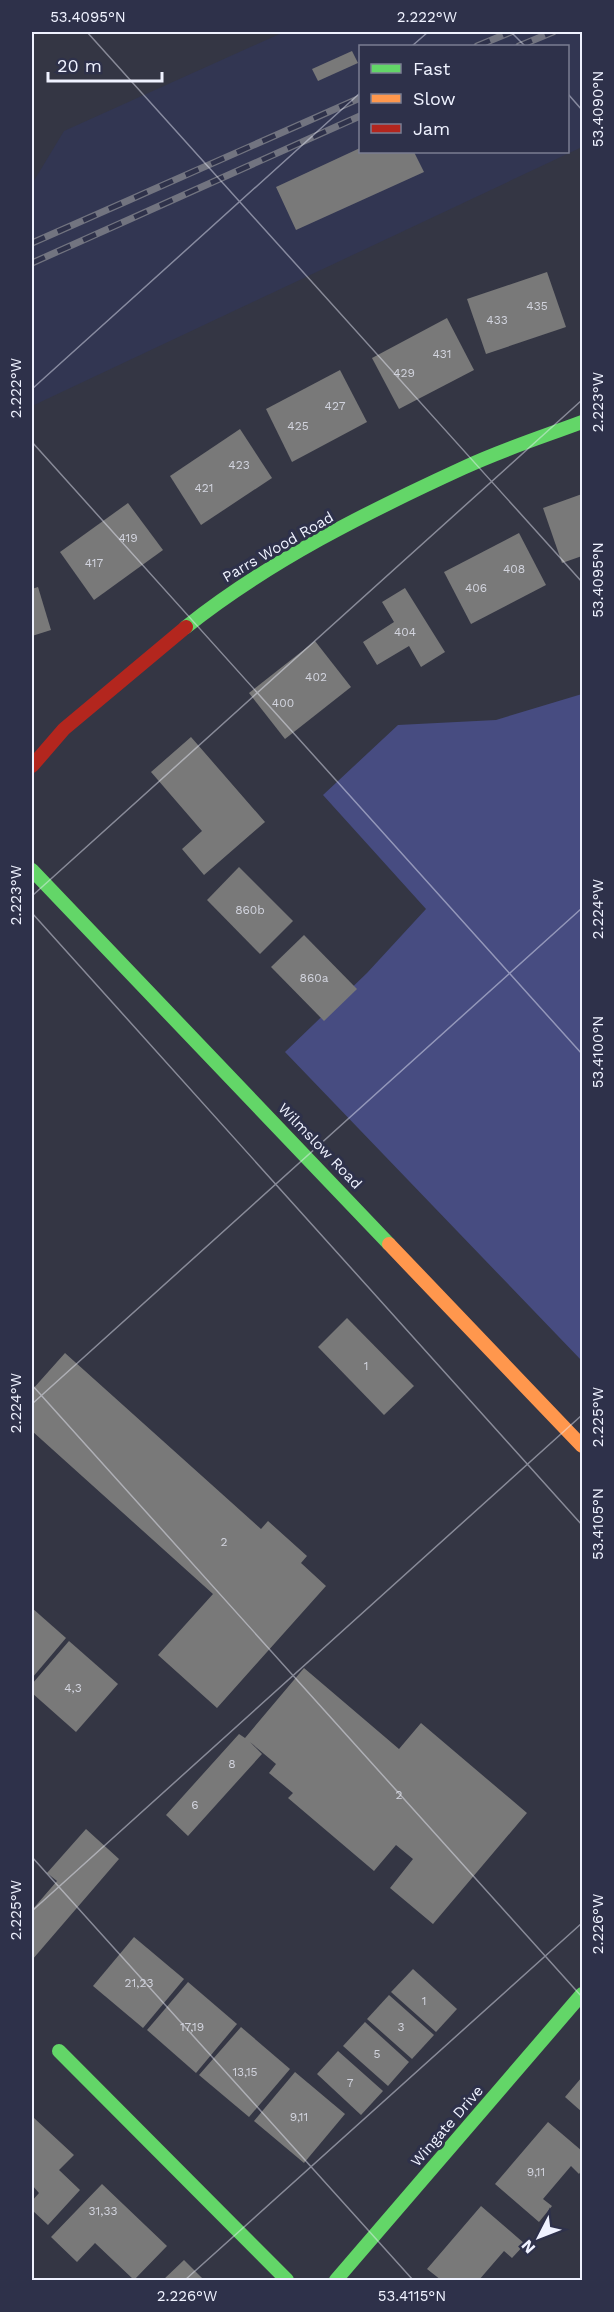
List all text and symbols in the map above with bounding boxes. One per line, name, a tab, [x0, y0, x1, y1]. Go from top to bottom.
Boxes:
text: 53.4095°N	[50, 8, 126, 26]
text: 2.222°W	[397, 8, 457, 26]
scale bar	[48, 45, 162, 83]
legend	[359, 45, 569, 153]
text: 20 m	[57, 55, 102, 76]
text: Fast	[413, 58, 451, 79]
text: 53.4090°N	[589, 71, 607, 147]
text: Slow	[413, 88, 456, 109]
text: Jam	[413, 118, 450, 139]
house number: 435	[526, 299, 548, 313]
house number: 433	[486, 313, 508, 327]
house number: 431	[432, 347, 452, 361]
text: 2.222°W	[7, 358, 25, 418]
house number: 429	[393, 366, 415, 380]
text: 2.223°W	[589, 372, 607, 432]
house number: 427	[325, 399, 346, 413]
house number: 425	[287, 419, 309, 433]
house number: 423	[228, 458, 250, 472]
house number: 421	[194, 481, 214, 495]
street label: Parrs Wood Road	[219, 508, 337, 586]
house number: 419	[118, 531, 138, 545]
text: 53.4095°N	[589, 542, 607, 618]
house number: 417	[85, 556, 104, 570]
house number: 408	[503, 562, 525, 576]
house number: 406	[465, 581, 487, 595]
house number: 404	[394, 625, 416, 639]
house number: 402	[305, 670, 327, 684]
house number: 400	[272, 696, 294, 710]
text: 2.223°W	[7, 865, 25, 925]
text: 2.224°W	[589, 879, 607, 939]
house number: 860b	[235, 903, 265, 917]
house number: 860a	[300, 971, 329, 985]
text: 53.4100°N	[589, 1016, 607, 1088]
street label: Wilmslow Road	[274, 1099, 366, 1193]
house number: 1	[364, 1359, 368, 1373]
text: 2.224°W	[7, 1373, 25, 1433]
text: 2.225°W	[589, 1387, 607, 1447]
text: 53.4105°N	[589, 1488, 607, 1560]
house number: 2	[221, 1535, 228, 1549]
house number: 4,3	[64, 1681, 82, 1695]
house number: 8	[228, 1757, 236, 1771]
house number: 2	[396, 1788, 403, 1802]
house number: 6	[191, 1798, 199, 1812]
text: 2.225°W	[7, 1880, 25, 1940]
text: 2.226°W	[589, 1894, 607, 1954]
house number: 21,23	[125, 1976, 153, 1990]
house number: 1	[422, 1994, 426, 2008]
house number: 17,19	[180, 2020, 204, 2034]
house number: 3	[398, 2020, 405, 2034]
house number: 5	[374, 2047, 381, 2061]
house number: 13,15	[232, 2065, 258, 2079]
house number: 7	[347, 2076, 354, 2090]
street label: Wingate Drive	[407, 2082, 487, 2170]
house number: 9,11	[290, 2110, 308, 2124]
house number: 9,11	[527, 2165, 545, 2179]
house number: 31,33	[89, 2204, 117, 2218]
north arrow	[509, 2207, 569, 2267]
text: N	[517, 2236, 539, 2257]
text: 2.226°W	[157, 2287, 217, 2305]
text: 53.4115°N	[378, 2287, 446, 2305]

